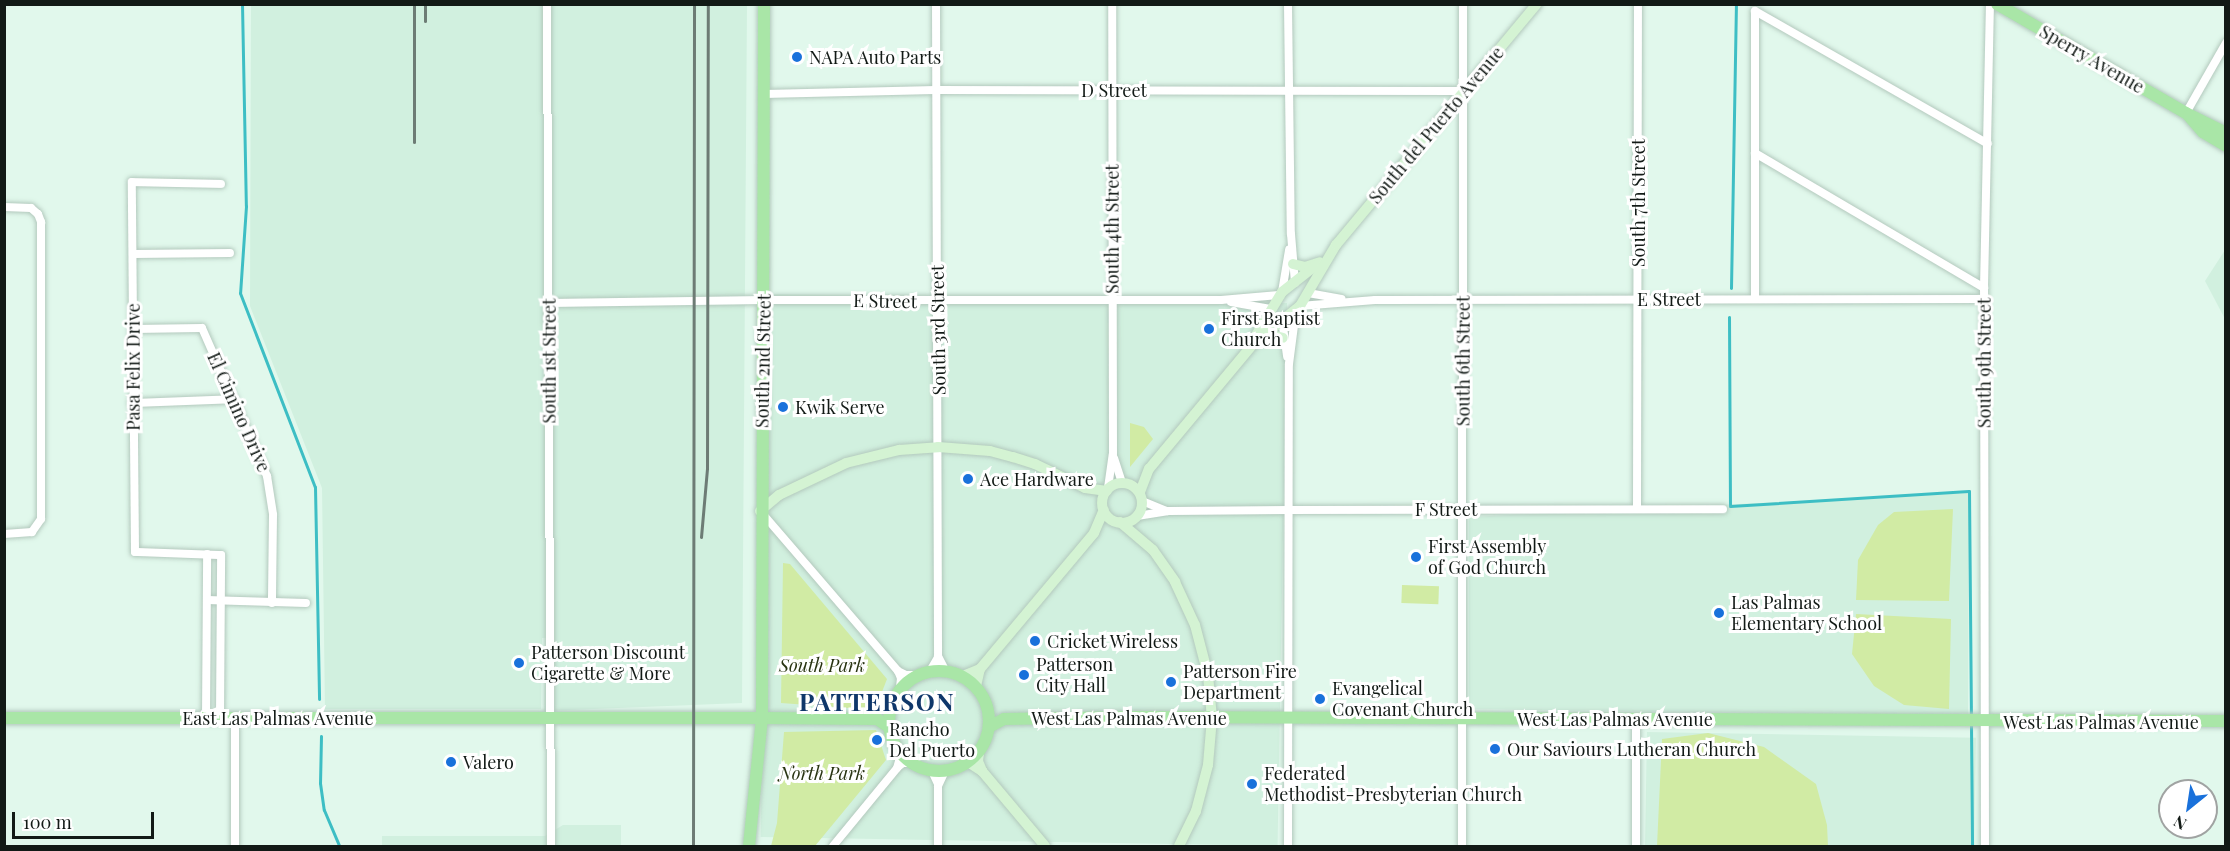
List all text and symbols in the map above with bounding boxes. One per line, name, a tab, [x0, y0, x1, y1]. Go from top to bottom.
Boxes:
street label: Sperry Avenue	[2035, 20, 2149, 98]
street label: South del Puerto Avenue	[1364, 42, 1508, 208]
place label: NAPA Auto Parts	[809, 46, 942, 68]
marker: NAPA Auto Parts	[790, 50, 804, 64]
street label: D Street	[1081, 79, 1147, 101]
street label: South 7th Street	[1627, 139, 1649, 267]
street label: South 4th Street	[1101, 164, 1123, 294]
street label: South 3rd Street	[926, 265, 950, 395]
street label: E Street	[1637, 288, 1701, 310]
street label: E Street	[853, 290, 917, 312]
street label: South 2nd Street	[751, 294, 775, 428]
street label: South 6th Street	[1452, 296, 1474, 426]
street label: South 1st Street	[538, 298, 560, 424]
street label: South 9th Street	[1973, 298, 1995, 428]
street label: Pasa Felix Drive	[122, 303, 144, 431]
place label: First Baptist Church	[1221, 308, 1320, 350]
marker: First Baptist Church	[1202, 322, 1216, 336]
street label: El Cimino Drive	[203, 349, 275, 475]
place label: Kwik Serve	[795, 396, 885, 418]
marker: Kwik Serve	[776, 400, 790, 414]
place label: Ace Hardware	[980, 468, 1094, 490]
marker: Ace Hardware	[961, 472, 975, 486]
street label: F Street	[1414, 498, 1478, 520]
place label: First Assembly of God Church	[1428, 536, 1547, 578]
marker: First Assembly of God Church	[1409, 550, 1423, 564]
place label: Las Palmas Elementary School	[1731, 592, 1883, 634]
marker: Las Palmas Elementary School	[1712, 606, 1726, 620]
place label: Cricket Wireless	[1047, 630, 1179, 652]
marker: Cricket Wireless	[1028, 634, 1042, 648]
place label: Patterson Discount Cigarette & More	[531, 642, 685, 684]
park label: South Park	[779, 654, 865, 676]
place label: Patterson City Hall	[1036, 654, 1113, 696]
marker: Patterson Discount Cigarette & More	[512, 656, 526, 670]
place label: Patterson Fire Department	[1183, 661, 1297, 704]
marker: Patterson City Hall	[1017, 668, 1031, 682]
marker: Patterson Fire Department	[1164, 675, 1178, 689]
place label: Evangelical Covenant Church	[1332, 678, 1474, 720]
district label: PATTERSON	[799, 688, 955, 716]
marker: Evangelical Covenant Church	[1313, 692, 1327, 706]
street label: East Las Palmas Avenue	[182, 707, 374, 729]
street label: West Las Palmas Avenue	[1031, 707, 1227, 729]
street label: West Las Palmas Avenue	[1517, 708, 1713, 730]
street label: West Las Palmas Avenue	[2003, 711, 2199, 733]
place label: Rancho Del Puerto	[889, 719, 975, 762]
marker: Rancho Del Puerto	[870, 733, 884, 747]
place label: Our Saviours Lutheran Church	[1507, 738, 1757, 760]
marker: Our Saviours Lutheran Church	[1488, 742, 1502, 756]
place label: Valero	[463, 751, 514, 773]
marker: Valero	[444, 755, 458, 769]
park label: North Park	[779, 762, 865, 784]
place label: Federated Methodist-Presbyterian Church	[1264, 763, 1522, 806]
marker: Federated Methodist-Presbyterian Church	[1245, 777, 1259, 791]
north arrow	[2158, 779, 2218, 839]
scale bar	[15, 800, 158, 838]
text: 100 m	[23, 810, 72, 834]
text: N	[2169, 811, 2190, 835]

